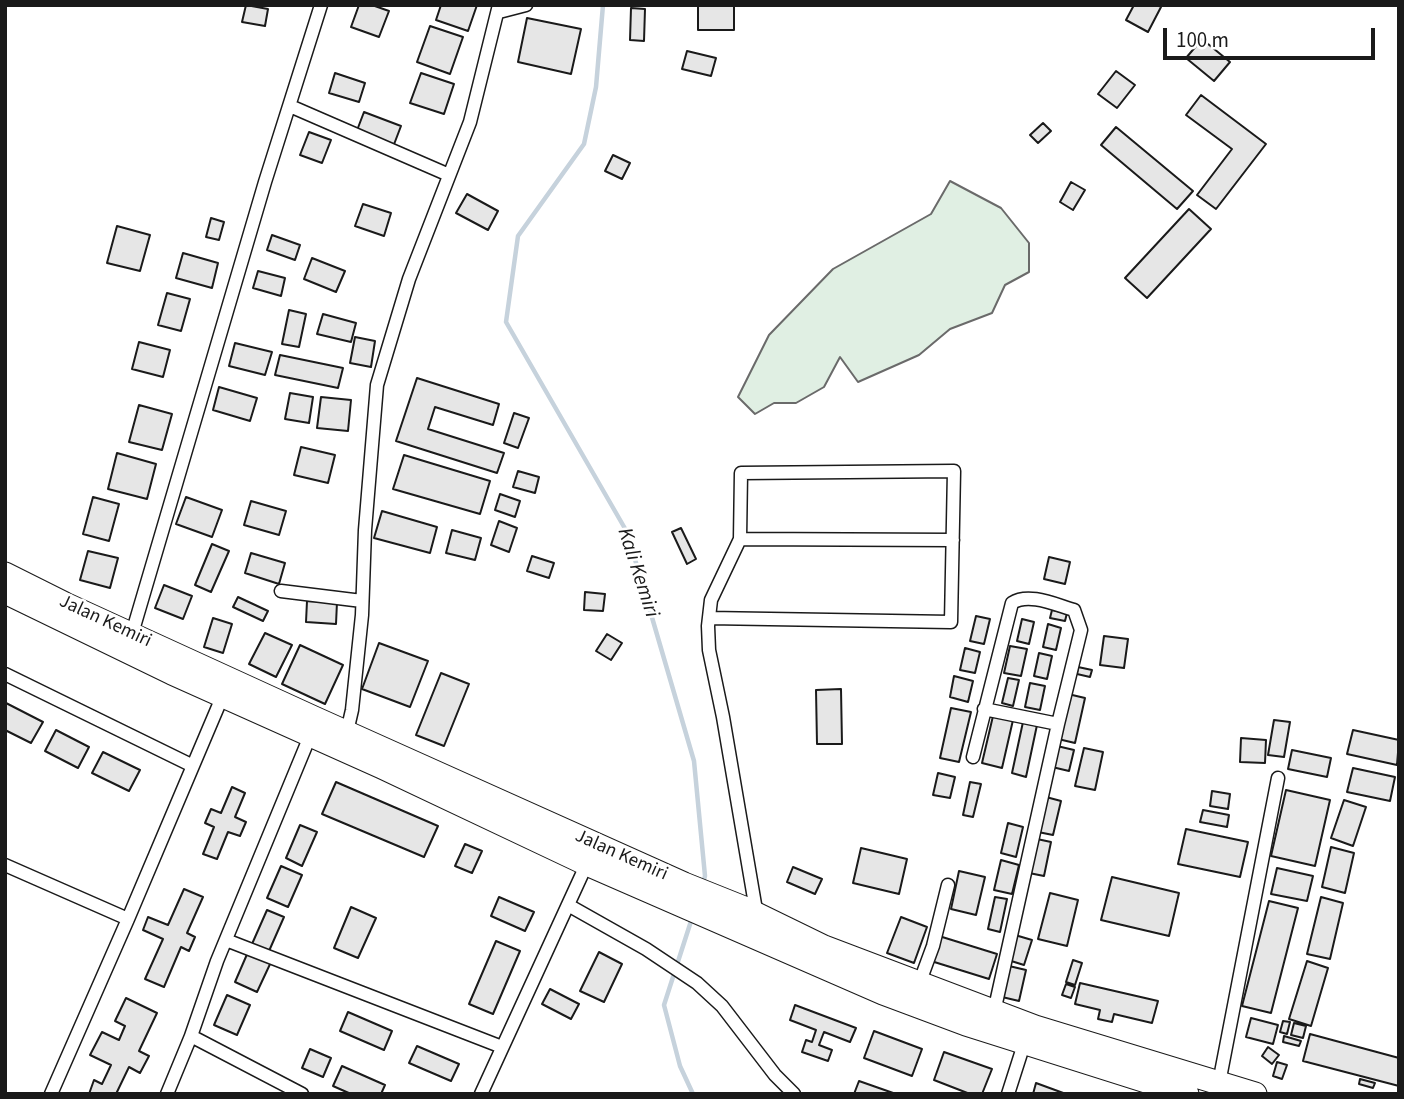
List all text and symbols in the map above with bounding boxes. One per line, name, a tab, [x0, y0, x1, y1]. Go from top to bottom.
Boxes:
scale bar	[1166, 14, 1378, 58]
text: 100 m	[1176, 25, 1229, 55]
water label: Kali Kemiri	[611, 525, 663, 621]
street label: Jalan Kemiri	[55, 591, 155, 653]
street label: Jalan Kemiri	[571, 825, 671, 887]

